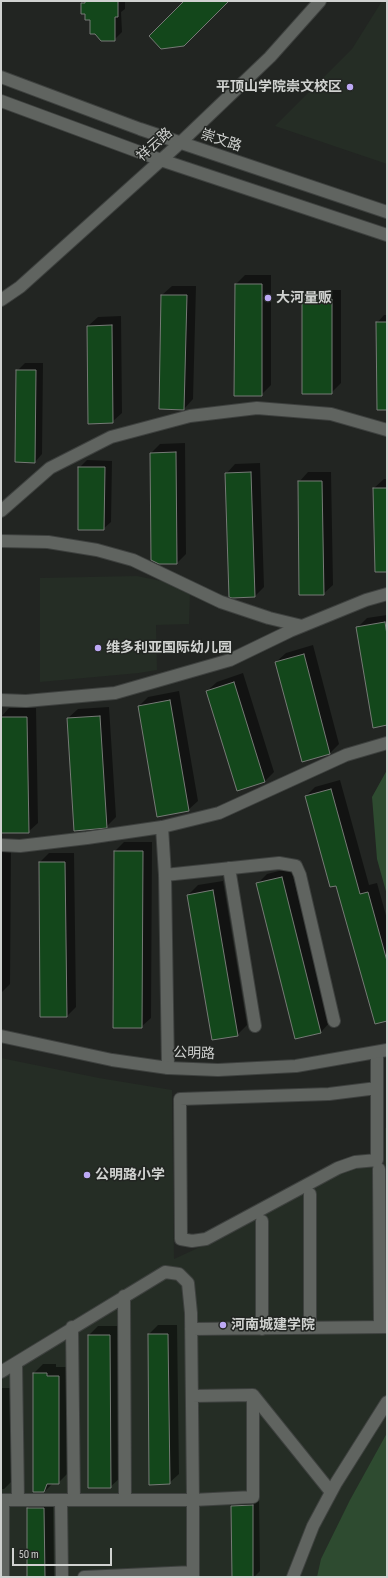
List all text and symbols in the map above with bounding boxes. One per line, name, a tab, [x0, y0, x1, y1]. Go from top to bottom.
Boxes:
place label: 平顶山学院崇文校区	[216, 79, 342, 95]
marker: 平顶山学院崇文校区	[345, 82, 355, 92]
street label: 祥云路	[134, 125, 176, 165]
street label: 崇文路	[198, 126, 244, 156]
place label: 大河量贩	[276, 290, 332, 306]
marker: 大河量贩	[263, 293, 273, 303]
place label: 维多利亚国际幼儿园	[106, 640, 232, 656]
marker: 维多利亚国际幼儿园	[93, 643, 103, 653]
street label: 公明路	[173, 1045, 215, 1063]
place label: 公明路小学	[95, 1167, 165, 1183]
marker: 公明路小学	[82, 1170, 92, 1180]
place label: 河南城建学院	[231, 1317, 315, 1333]
marker: 河南城建学院	[218, 1320, 228, 1330]
scale bar	[14, 1540, 114, 1566]
text: 50 m	[19, 1547, 39, 1562]

